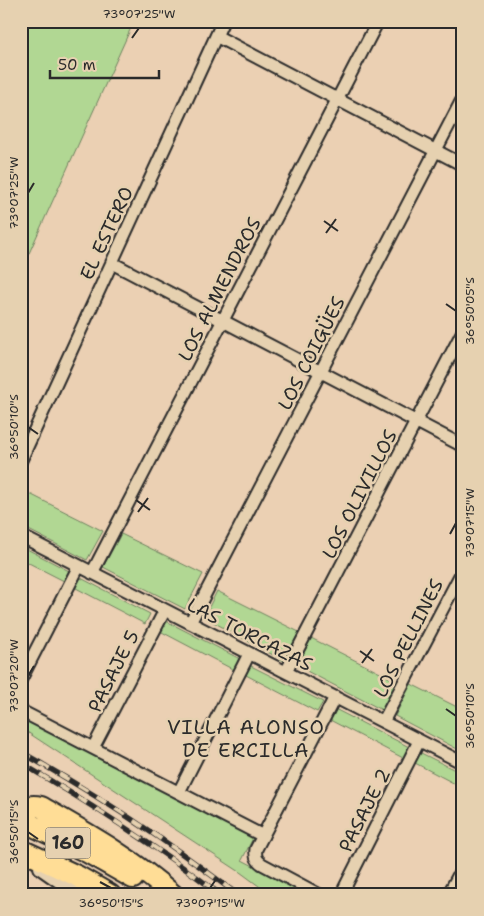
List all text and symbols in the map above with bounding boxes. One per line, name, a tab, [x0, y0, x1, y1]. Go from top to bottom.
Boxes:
text: 73°07'25"W	[103, 6, 175, 22]
scale bar	[50, 48, 159, 80]
text: 50 m	[58, 55, 96, 75]
text: 73°07'25"W	[6, 157, 22, 229]
street label: EL ESTERO	[74, 183, 139, 284]
street label: LOS ALMENDROS	[172, 213, 267, 365]
text: 36°50'05"S	[462, 277, 478, 345]
street label: LOS COIGÜES	[272, 292, 351, 414]
text: 36°50'10"S	[6, 394, 22, 460]
street label: LOS OLIVILLOS	[316, 426, 403, 563]
text: 73°07'15"W	[462, 488, 478, 558]
street label: LOS PELLINES	[368, 575, 449, 702]
street label: LAS TORCAZAS	[183, 592, 317, 677]
street label: PASAJE 5	[82, 626, 145, 717]
text: 73°07'20"W	[6, 639, 22, 713]
text: 36°50'10"S	[462, 683, 478, 749]
district label: VILLA ALONSO DE ERCILLA	[167, 714, 325, 763]
street label: PASAJE 2	[333, 764, 396, 856]
text: 36°50'15"S	[6, 799, 22, 864]
road number: 160	[46, 828, 90, 858]
text: 36°50'15"S	[79, 895, 144, 911]
text: 73°07'15"W	[175, 895, 245, 911]

